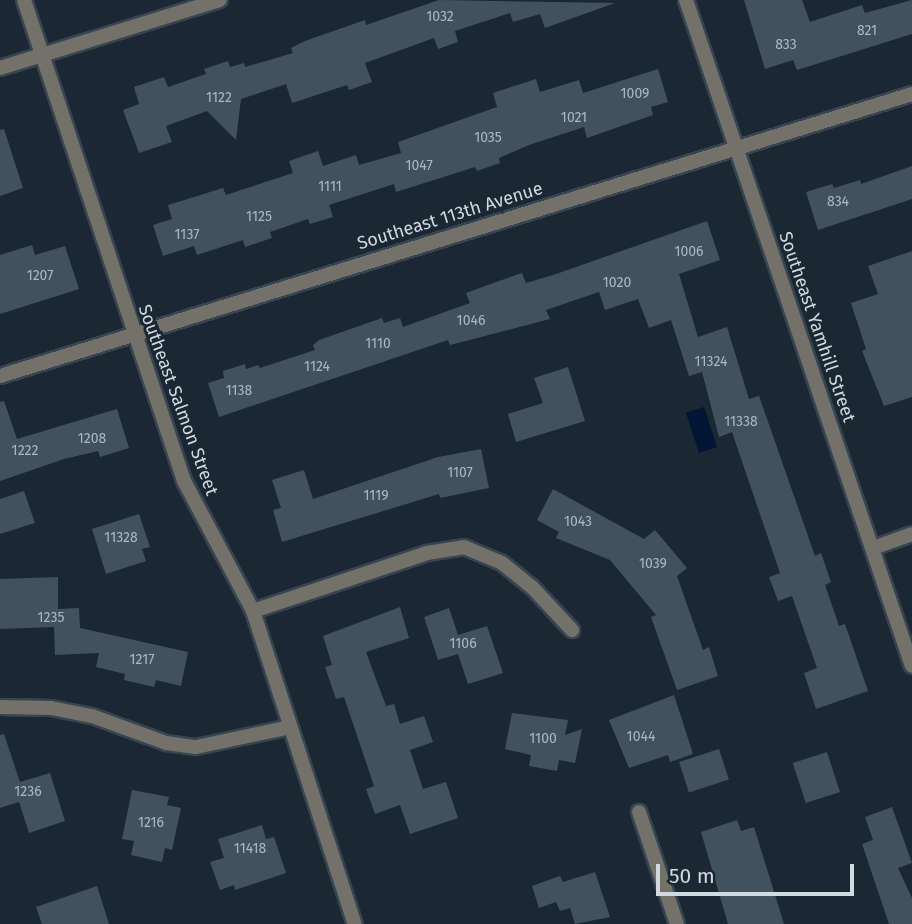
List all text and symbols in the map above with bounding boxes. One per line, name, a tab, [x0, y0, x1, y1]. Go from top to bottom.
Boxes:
house number: 1032	[426, 9, 454, 25]
house number: 821	[857, 23, 877, 39]
house number: 833	[775, 37, 797, 53]
house number: 1009	[621, 86, 649, 102]
house number: 1122	[206, 90, 232, 106]
house number: 1021	[561, 110, 587, 126]
house number: 1035	[474, 130, 502, 146]
house number: 1047	[405, 158, 433, 174]
street label: Southeast 113th Avenue	[355, 178, 545, 254]
house number: 1111	[318, 179, 342, 195]
house number: 834	[827, 194, 849, 210]
house number: 1125	[246, 209, 272, 225]
house number: 1137	[174, 227, 200, 243]
street label: Southeast Yamhill Street	[774, 229, 860, 425]
house number: 1006	[674, 244, 704, 260]
house number: 1207	[27, 268, 53, 284]
house number: 1020	[603, 275, 631, 291]
street label: Southeast Salmon Street	[133, 302, 223, 498]
house number: 1046	[457, 313, 485, 329]
house number: 1110	[365, 336, 391, 352]
house number: 11324	[695, 354, 727, 370]
house number: 1124	[304, 359, 330, 375]
house number: 1138	[226, 383, 252, 399]
house number: 11338	[724, 414, 758, 430]
house number: 1208	[78, 431, 106, 447]
house number: 1222	[12, 443, 38, 459]
house number: 1107	[447, 465, 473, 481]
house number: 1119	[363, 488, 389, 504]
house number: 1043	[564, 514, 592, 530]
house number: 11328	[104, 530, 138, 546]
house number: 1039	[639, 556, 667, 572]
house number: 1235	[38, 610, 64, 626]
house number: 1106	[449, 636, 477, 652]
house number: 1217	[130, 652, 154, 668]
house number: 1044	[627, 729, 655, 745]
house number: 1100	[529, 731, 557, 747]
house number: 1236	[14, 784, 42, 800]
house number: 1216	[138, 815, 164, 831]
house number: 11418	[234, 841, 266, 857]
scale bar	[660, 850, 858, 894]
text: 50 m	[669, 863, 715, 889]

